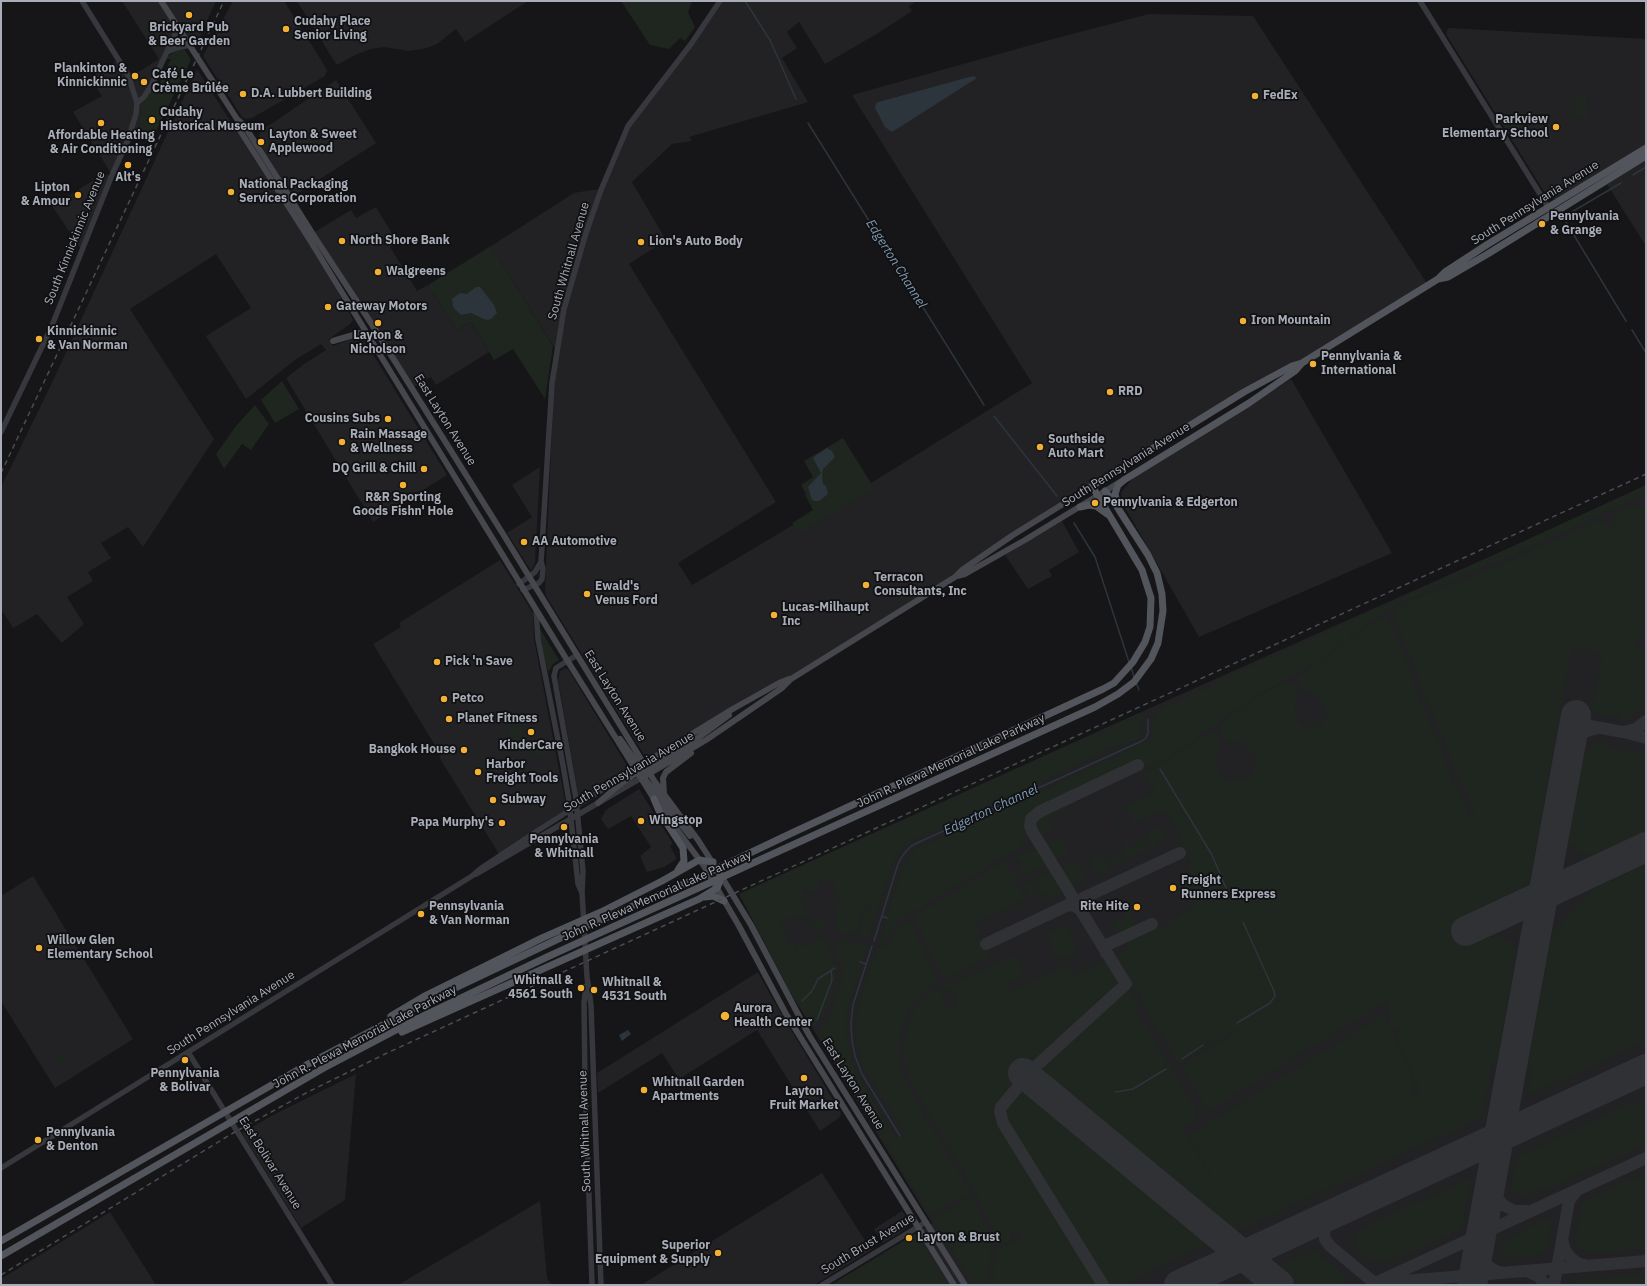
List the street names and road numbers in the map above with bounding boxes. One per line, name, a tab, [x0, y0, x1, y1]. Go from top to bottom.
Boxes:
street label: South Pennsylvania Avenue	[1469, 158, 1601, 248]
street label: South Kinnickinnic Avenue	[42, 169, 108, 307]
street label: South Whitnall Avenue	[545, 201, 593, 321]
street label: East Layton Avenue	[411, 372, 479, 468]
street label: South Pennsylvania Avenue	[1060, 420, 1192, 510]
street label: East Layton Avenue	[581, 648, 649, 744]
street label: John R. Plewa Memorial Lake Parkway	[855, 711, 1047, 811]
street label: South Pennsylvania Avenue	[561, 729, 697, 815]
street label: John R. Plewa Memorial Lake Parkway	[560, 848, 754, 944]
street label: South Pennsylvania Avenue	[165, 968, 297, 1058]
street label: John R. Plewa Memorial Lake Parkway	[271, 982, 459, 1092]
street label: East Layton Avenue	[819, 1036, 887, 1132]
street label: South Whitnall Avenue	[576, 1070, 594, 1192]
street label: East Bolivar Avenue	[236, 1114, 304, 1212]
street label: South Brust Avenue	[819, 1210, 917, 1278]

